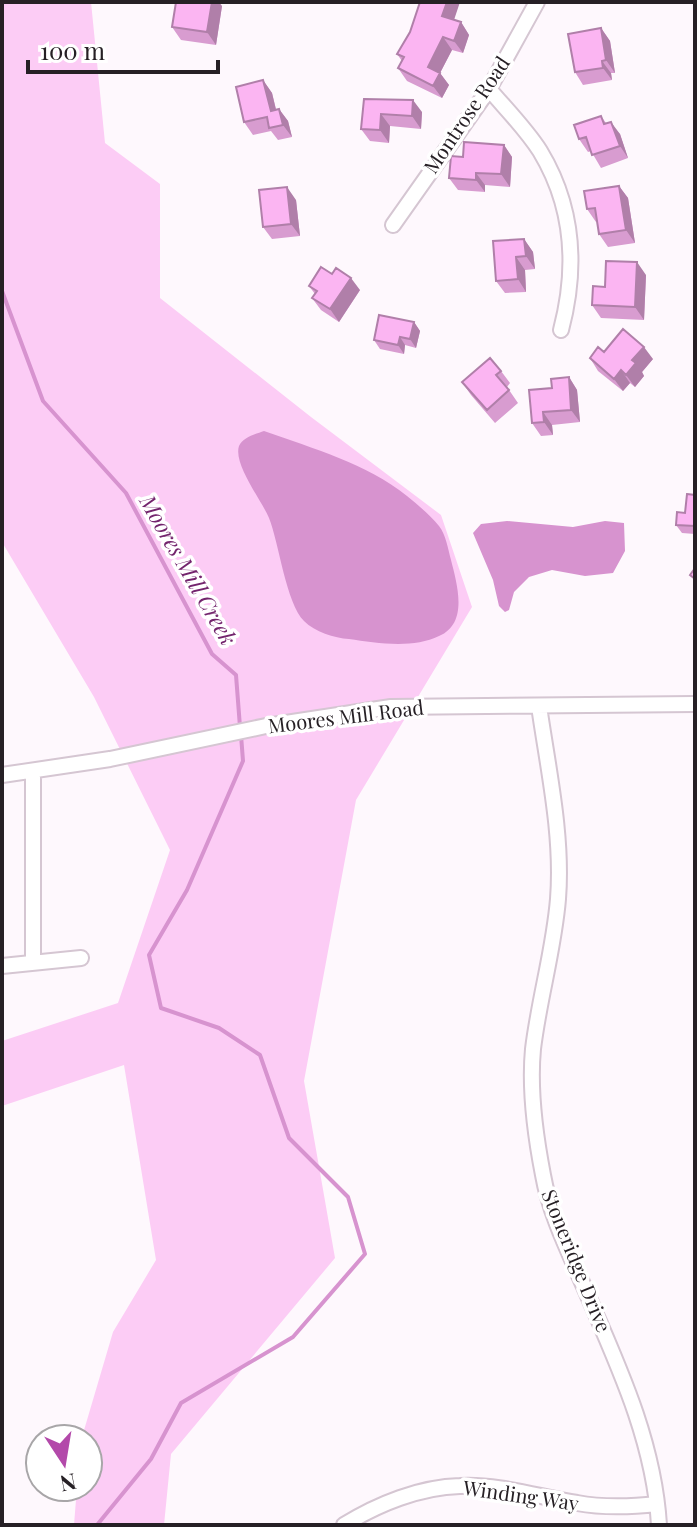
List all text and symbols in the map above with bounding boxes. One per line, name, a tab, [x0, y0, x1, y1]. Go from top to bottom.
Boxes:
scale bar	[28, 24, 218, 74]
text: 100 m	[40, 34, 105, 66]
street label: Montrose Road	[417, 50, 515, 178]
water label: Moores Mill Creek	[133, 488, 244, 650]
street label: Moores Mill Road	[266, 693, 426, 738]
street label: Stoneridge Drive	[536, 1185, 618, 1336]
north arrow	[24, 1423, 104, 1503]
text: N	[57, 1467, 79, 1500]
street label: Winding Way	[461, 1473, 581, 1516]

